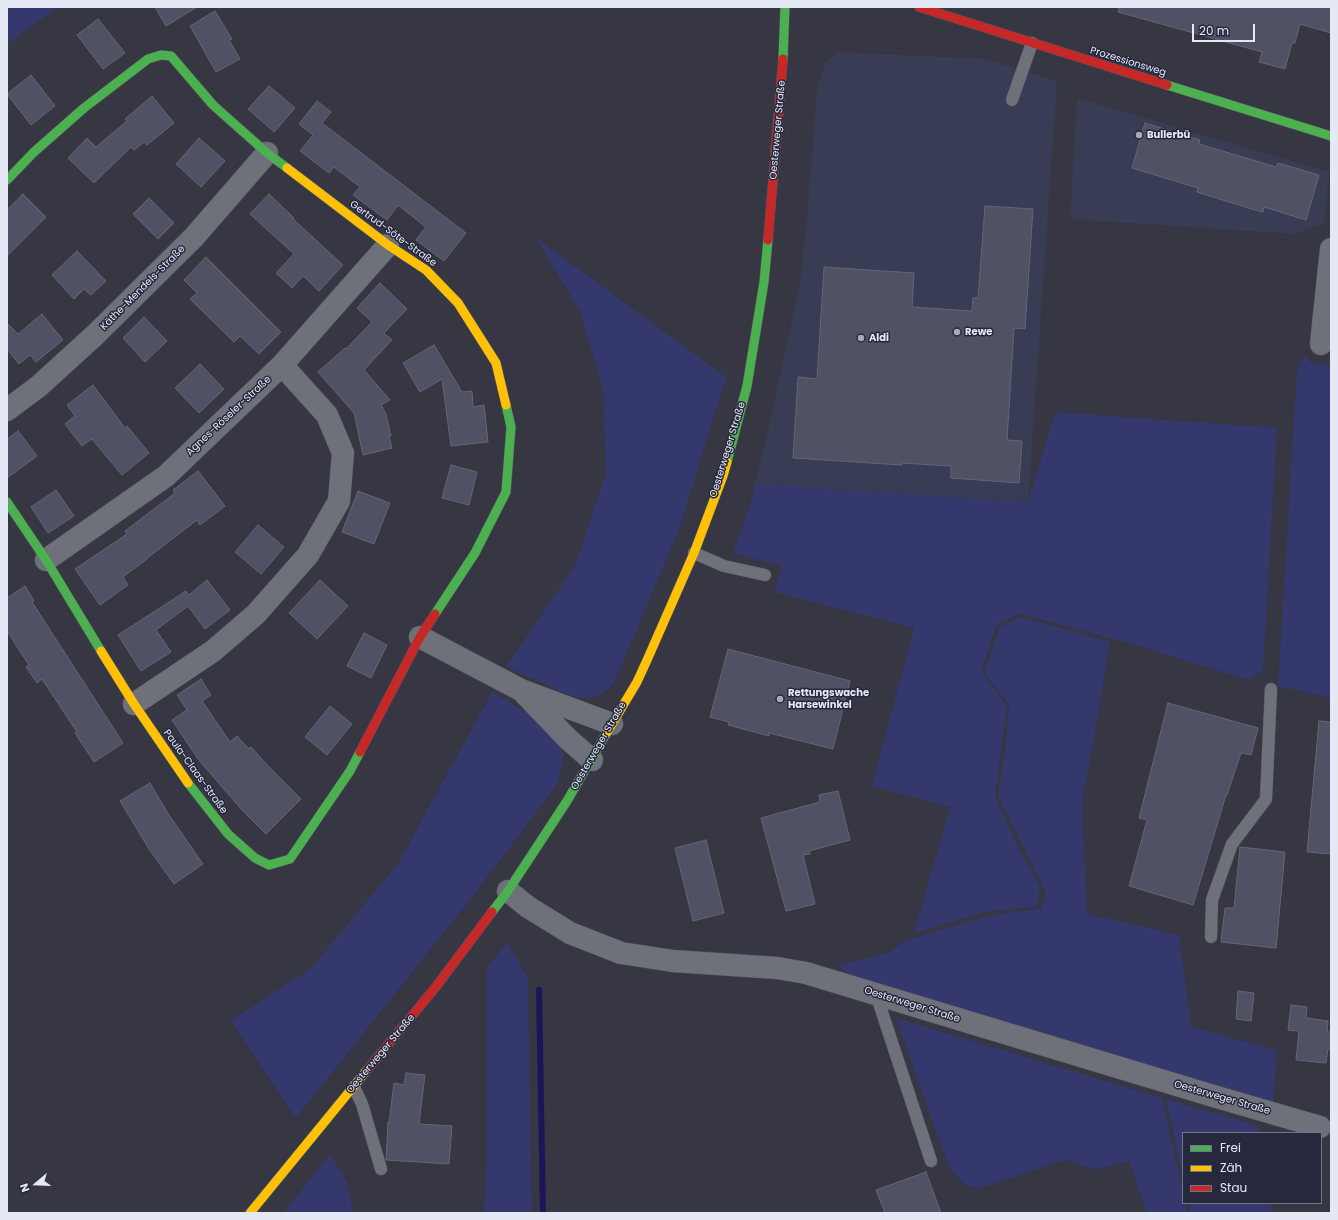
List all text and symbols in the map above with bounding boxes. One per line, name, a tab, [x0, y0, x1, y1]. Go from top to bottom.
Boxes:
scale bar	[1194, 16, 1257, 42]
text: 20 m	[1199, 22, 1229, 39]
street label: Prozessionsweg	[1089, 45, 1167, 79]
street label: Oesterweger Straße	[768, 80, 788, 180]
place label: Bullerbü	[1147, 129, 1190, 141]
marker: Bullerbü	[1134, 130, 1144, 140]
street label: Gertrud-Söte-Straße	[347, 198, 439, 270]
street label: Käthe-Mendels-Straße	[98, 243, 188, 333]
place label: Rewe	[965, 326, 992, 338]
marker: Rewe	[952, 327, 962, 337]
place label: Aldi	[869, 332, 889, 344]
marker: Aldi	[856, 333, 866, 343]
street label: Agnes-Röseler-Straße	[184, 374, 274, 458]
street label: Oesterweger Straße	[708, 401, 748, 499]
place label: Rettungswache Harsewinkel	[788, 687, 869, 710]
marker: Rettungswache Harsewinkel	[775, 694, 785, 704]
street label: Oesterweger Straße	[569, 700, 629, 792]
street label: Paula-Claas-Straße	[160, 728, 230, 816]
street label: Oesterweger Straße	[863, 985, 961, 1025]
street label: Oesterweger Straße	[344, 1012, 418, 1096]
street label: Oesterweger Straße	[1172, 1079, 1272, 1117]
legend	[1182, 1132, 1322, 1204]
text: Frei	[1220, 1139, 1241, 1156]
text: Zäh	[1220, 1159, 1242, 1176]
north arrow	[16, 1164, 56, 1204]
text: Stau	[1220, 1179, 1247, 1196]
text: N	[16, 1181, 34, 1194]

